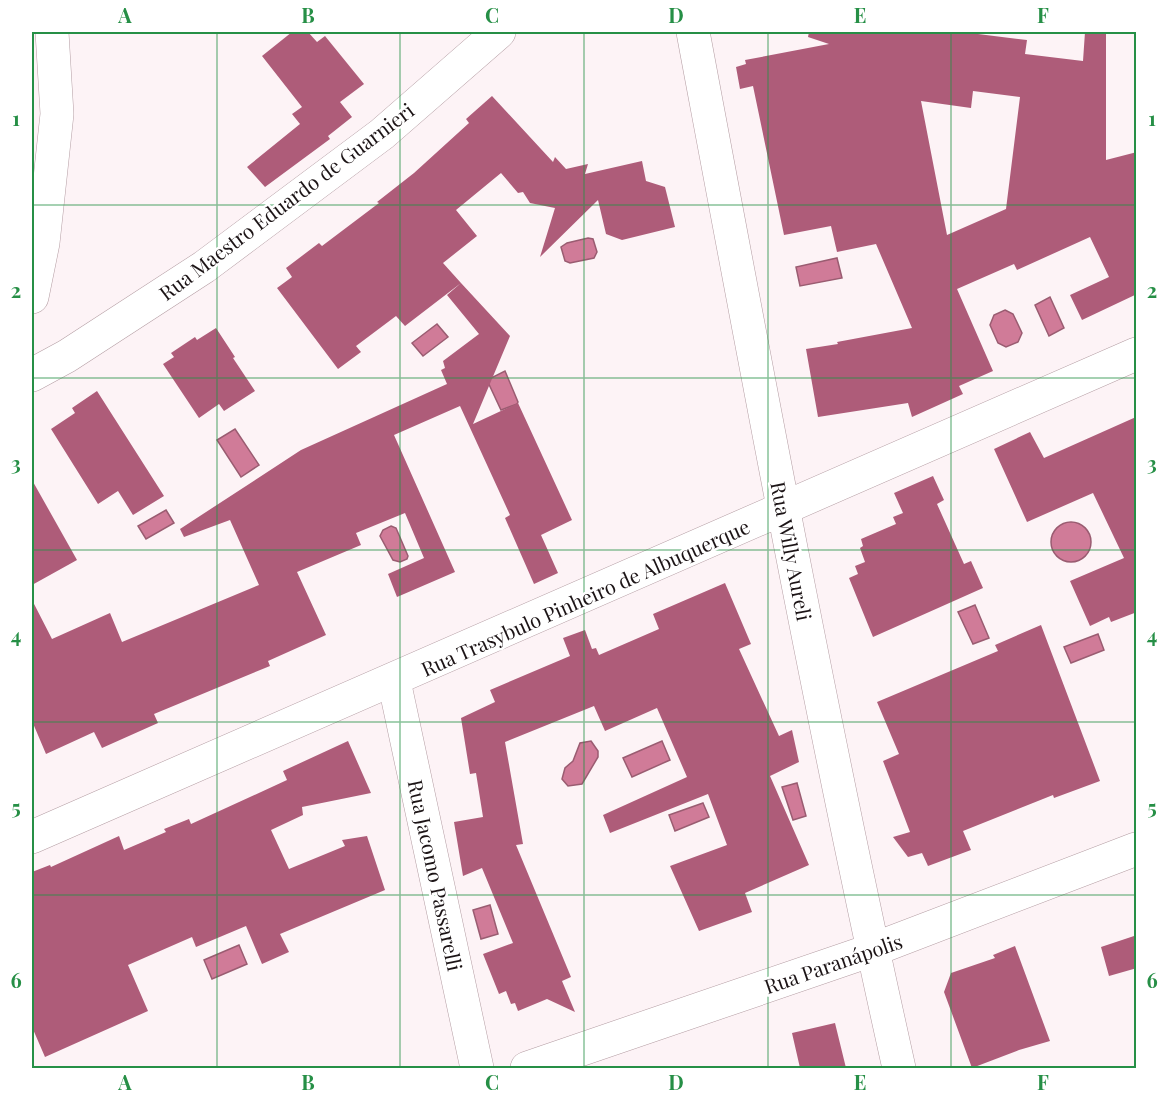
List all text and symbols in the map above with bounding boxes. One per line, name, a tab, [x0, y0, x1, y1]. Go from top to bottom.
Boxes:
text: A	[117, 1, 132, 28]
text: B	[301, 1, 315, 28]
text: C	[485, 1, 499, 28]
text: D	[668, 1, 684, 28]
text: E	[854, 1, 866, 28]
text: F	[1037, 1, 1049, 28]
street label: Rua Maestro Eduardo de Guarnieri	[153, 96, 419, 306]
text: 1	[12, 104, 20, 131]
text: 1	[1148, 104, 1156, 131]
text: 2	[11, 276, 21, 303]
text: 2	[1147, 276, 1157, 303]
text: 3	[11, 449, 21, 476]
text: 3	[1147, 449, 1157, 476]
street label: Rua Willy Aureli	[765, 479, 819, 623]
street label: Rua Trasybulo Pinheiro de Albuquerque	[416, 512, 754, 682]
text: 4	[11, 621, 21, 648]
text: 4	[1147, 621, 1157, 648]
street label: Rua Jacomo Passarelli	[403, 777, 470, 973]
text: 5	[11, 793, 21, 820]
text: 5	[1147, 793, 1157, 820]
street label: Rua Paranápolis	[760, 927, 906, 999]
text: 6	[10, 966, 22, 993]
text: 6	[1146, 966, 1158, 993]
text: A	[117, 1068, 132, 1095]
text: B	[301, 1068, 315, 1095]
text: C	[485, 1068, 499, 1095]
text: D	[668, 1068, 684, 1095]
text: E	[854, 1068, 866, 1095]
text: F	[1037, 1068, 1049, 1095]

